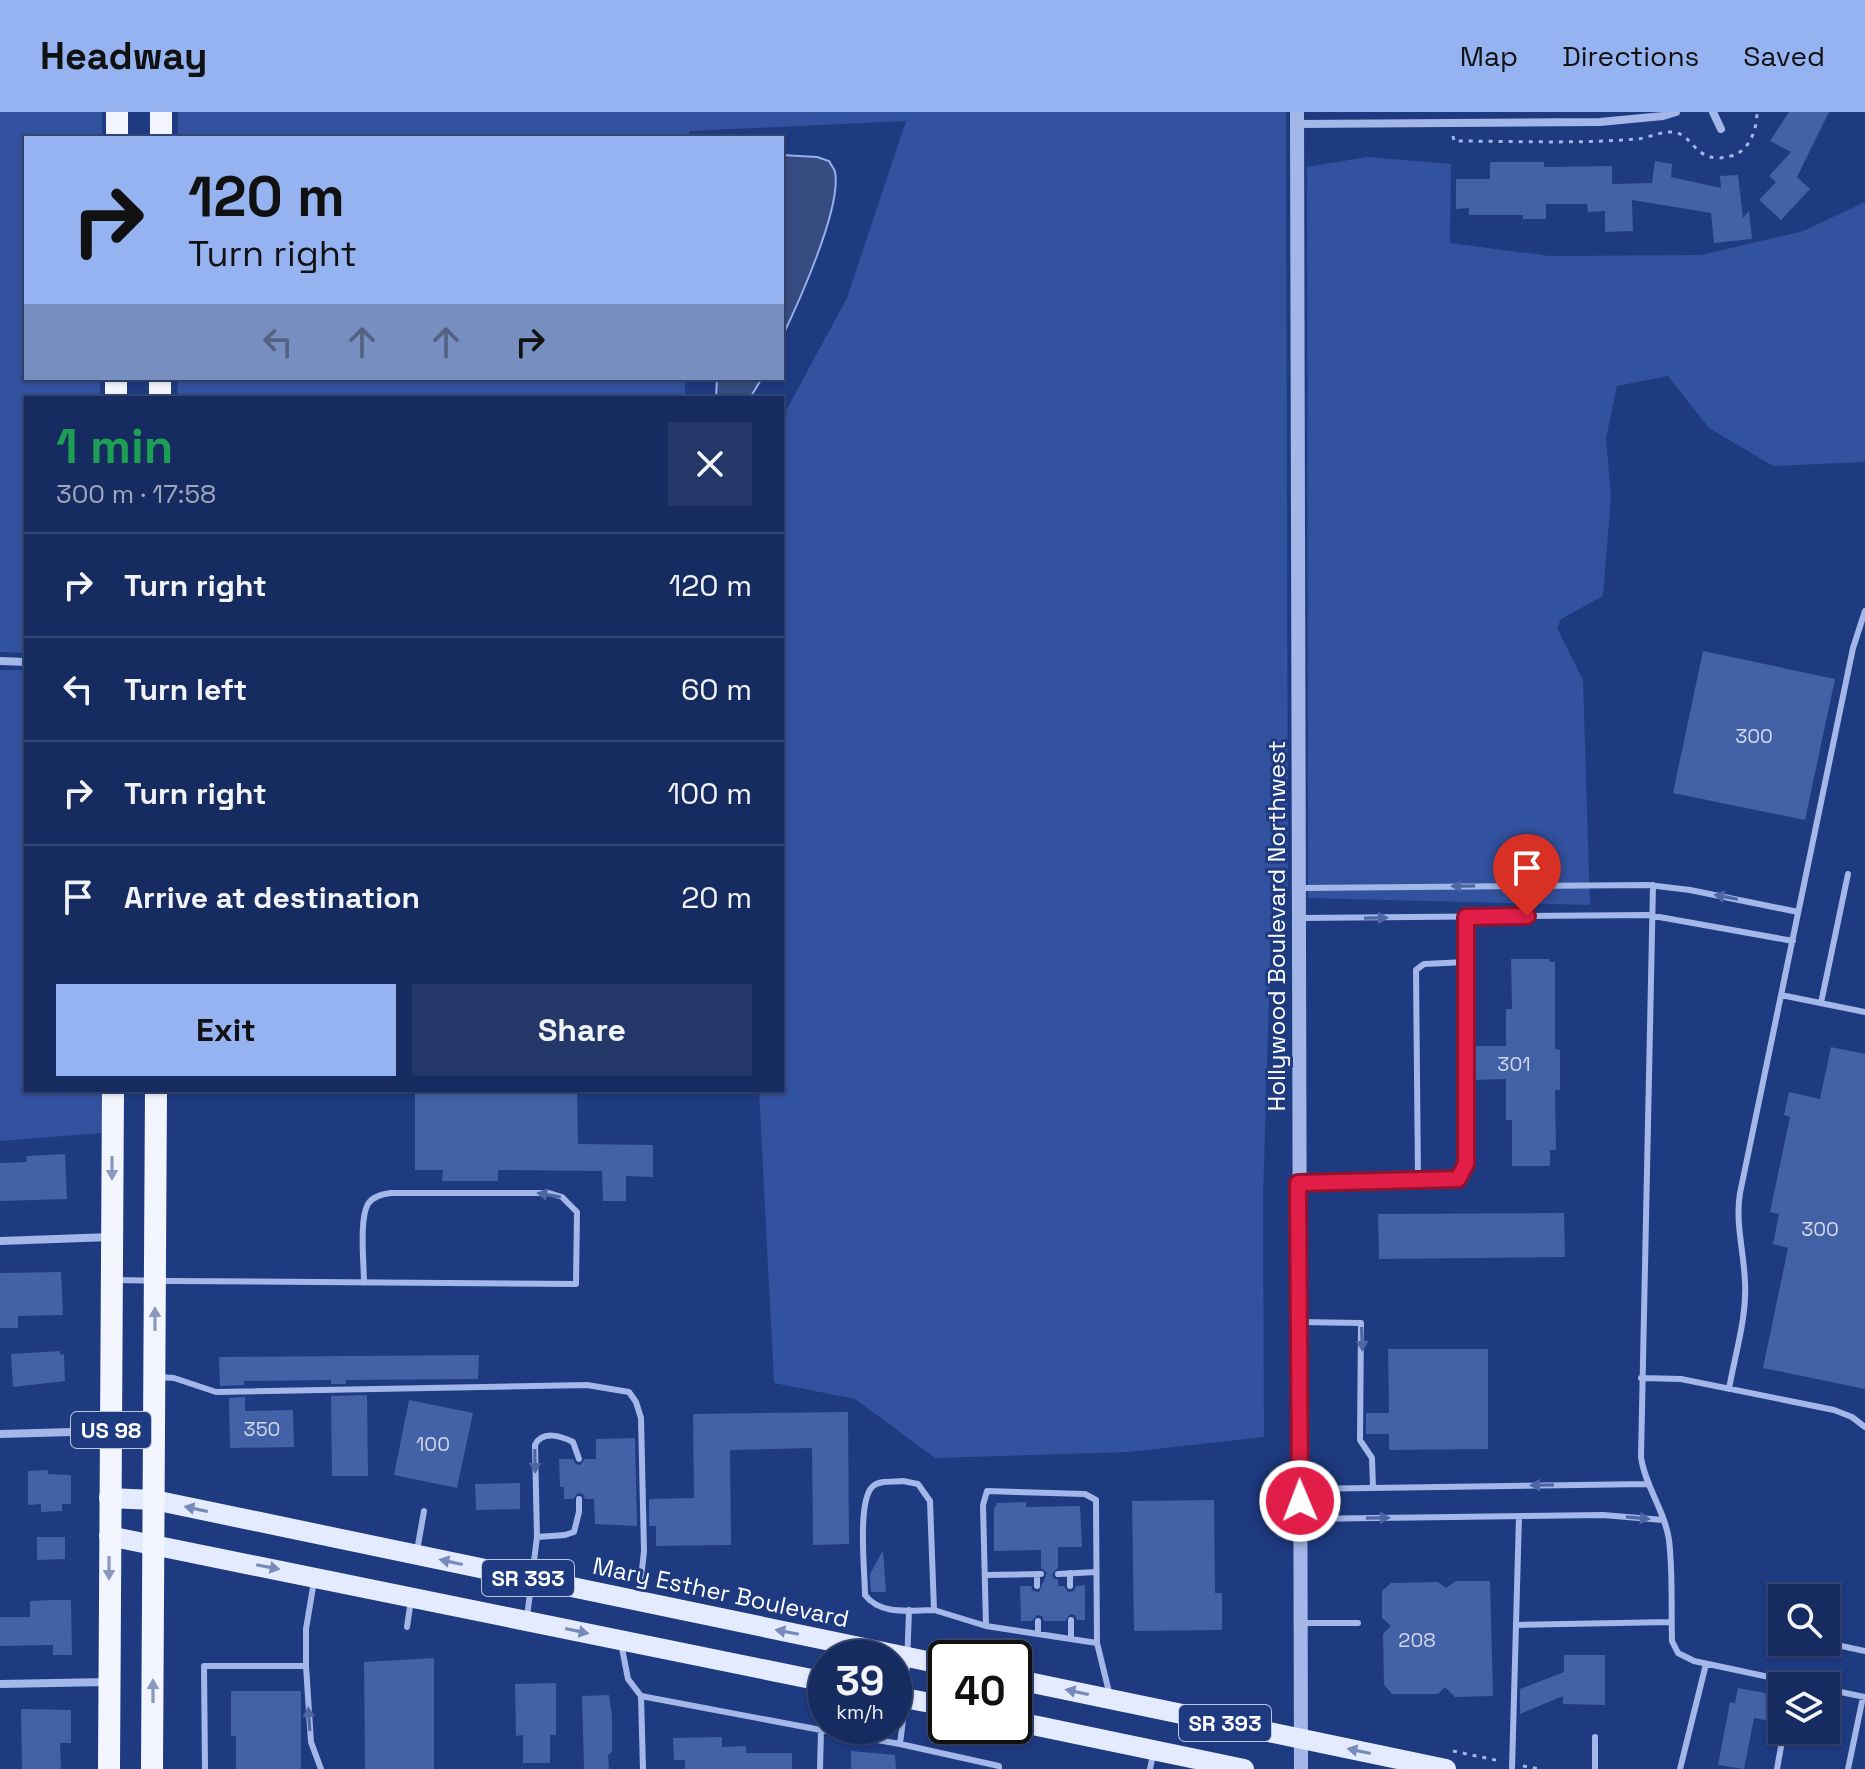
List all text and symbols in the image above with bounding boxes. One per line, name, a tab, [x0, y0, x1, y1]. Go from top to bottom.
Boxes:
text: Headway	[40, 32, 207, 80]
text: Map	[1460, 38, 1518, 74]
text: Directions	[1562, 38, 1699, 74]
text: Saved	[1743, 38, 1825, 74]
text: 120 m	[188, 161, 345, 232]
icon: right	[56, 168, 160, 272]
text: Turn right	[188, 231, 357, 277]
icon: left	[256, 320, 300, 364]
icon: ahead	[340, 320, 384, 364]
icon: ahead	[424, 320, 468, 364]
icon: right	[508, 320, 552, 364]
text: 1 min	[56, 416, 173, 477]
button: close	[668, 422, 752, 506]
text: 300 m · 17:58	[56, 477, 216, 511]
icon: right	[56, 563, 100, 607]
text: Turn right	[124, 566, 267, 605]
text: 120 m	[669, 566, 752, 605]
icon: left	[56, 667, 100, 711]
text: Turn left	[124, 670, 247, 709]
text: 60 m	[681, 670, 752, 709]
house number: 300	[1735, 723, 1773, 749]
street label: Hollywood Boulevard Northwest	[1261, 741, 1292, 1111]
icon: right	[56, 771, 100, 815]
text: Turn right	[124, 774, 267, 813]
text: 100 m	[667, 774, 752, 813]
pin	[1493, 834, 1561, 916]
icon: arrive	[1505, 846, 1549, 890]
icon: arrive	[56, 875, 100, 919]
text: Arrive at destination	[124, 878, 420, 917]
text: 20 m	[681, 878, 752, 917]
one-way arrow	[1450, 880, 1475, 892]
one-way arrow	[1713, 890, 1738, 903]
one-way arrow	[1364, 911, 1389, 924]
button: Exit	[56, 984, 396, 1076]
button: Share	[412, 984, 752, 1076]
house number: 301	[1497, 1051, 1531, 1077]
one-way arrow	[106, 1156, 118, 1181]
one-way arrow	[537, 1189, 562, 1201]
house number: 300	[1801, 1216, 1839, 1242]
one-way arrow	[149, 1306, 161, 1331]
one-way arrow	[1355, 1327, 1368, 1352]
road number: US 98	[71, 1412, 151, 1448]
house number: 350	[244, 1416, 280, 1442]
house number: 100	[416, 1431, 450, 1457]
one-way arrow	[529, 1449, 542, 1474]
position arrow	[1258, 1459, 1342, 1543]
one-way arrow	[1529, 1479, 1554, 1492]
one-way arrow	[183, 1502, 208, 1515]
one-way arrow	[1366, 1512, 1391, 1524]
one-way arrow	[1626, 1512, 1651, 1525]
street label: Mary Esther Boulevard	[590, 1550, 852, 1634]
one-way arrow	[438, 1555, 463, 1568]
one-way arrow	[103, 1556, 115, 1581]
road number: SR 393	[482, 1560, 574, 1596]
one-way arrow	[256, 1562, 281, 1574]
map controls	[1768, 1584, 1840, 1744]
button: search	[1768, 1584, 1840, 1656]
one-way arrow	[565, 1625, 590, 1637]
one-way arrow	[775, 1625, 800, 1638]
house number: 208	[1398, 1627, 1436, 1653]
speed limit sign: 40	[928, 1640, 1032, 1744]
text: 39	[835, 1656, 885, 1707]
button: layers	[1768, 1672, 1840, 1744]
one-way arrow	[146, 1678, 159, 1703]
one-way arrow	[1064, 1685, 1089, 1698]
text: km/h	[836, 1699, 884, 1725]
road number: SR 393	[1179, 1705, 1271, 1741]
one-way arrow	[302, 1706, 315, 1731]
one-way arrow	[1346, 1744, 1371, 1757]

